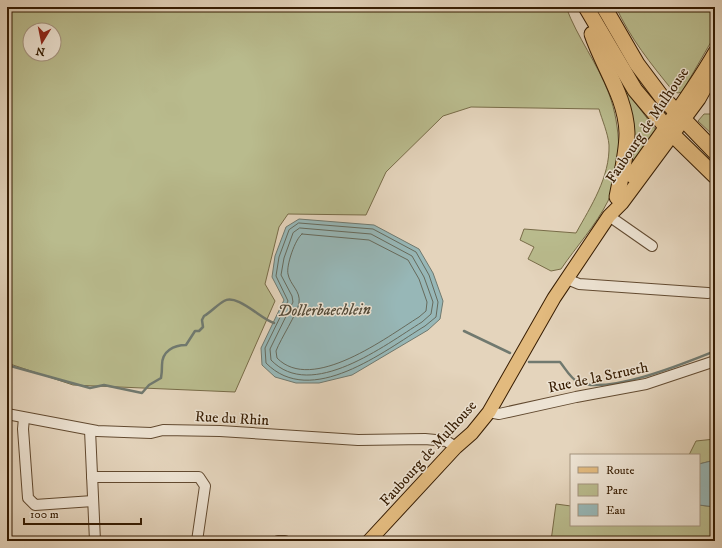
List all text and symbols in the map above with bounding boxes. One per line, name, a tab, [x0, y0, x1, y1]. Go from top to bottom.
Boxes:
north arrow	[22, 22, 62, 62]
text: N	[35, 43, 46, 59]
street label: Faubourg de Mulhouse	[602, 64, 693, 187]
water label: Dollerbaechlein	[277, 299, 371, 321]
street label: Rue de la Strueth	[546, 358, 650, 397]
street label: Faubourg de Mulhouse	[376, 397, 481, 510]
street label: Rue du Rhin	[194, 407, 270, 430]
legend	[570, 454, 700, 526]
text: Route	[606, 463, 634, 478]
text: Parc	[606, 483, 628, 498]
scale bar	[24, 500, 141, 526]
text: Eau	[606, 503, 626, 518]
text: 100 m	[30, 507, 59, 522]

